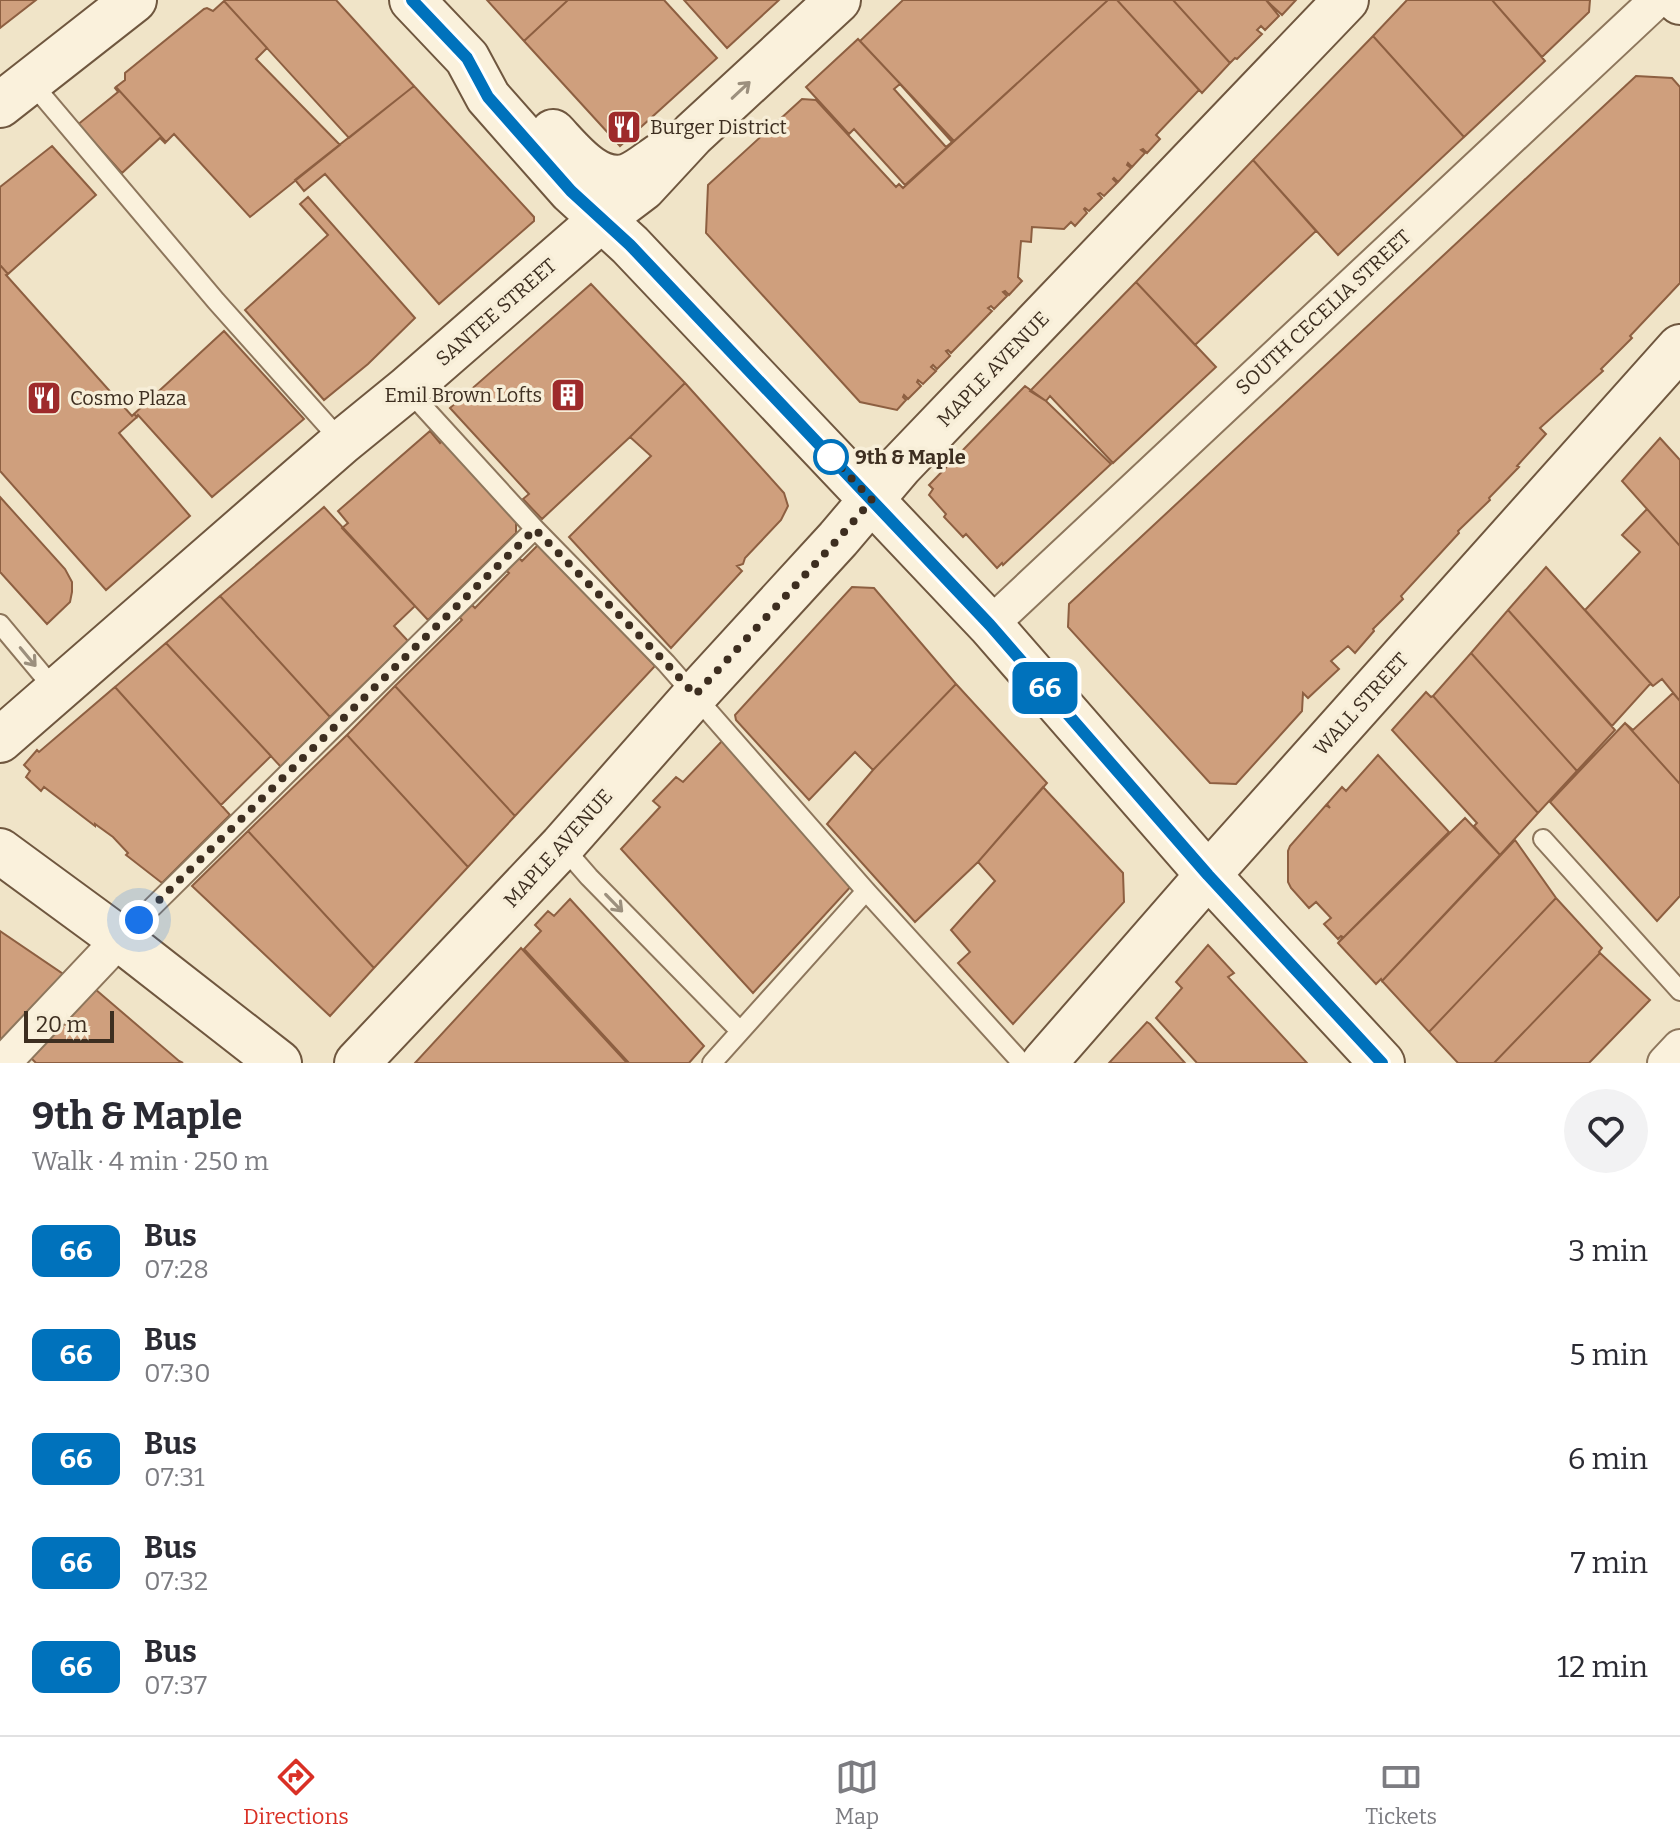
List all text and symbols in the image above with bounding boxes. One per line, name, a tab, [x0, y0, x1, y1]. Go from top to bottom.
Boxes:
one-way arrow	[730, 81, 750, 99]
restaurant icon: Burger District	[605, 108, 643, 146]
place label: Burger District	[650, 115, 787, 139]
street label: SOUTH CECELIA STREET	[1231, 224, 1416, 399]
street label: SANTEE STREET	[431, 253, 561, 371]
street label: MAPLE AVENUE	[932, 306, 1054, 432]
building icon: Emil Brown Lofts	[549, 376, 587, 414]
restaurant icon: Cosmo Plaza	[25, 379, 63, 417]
place label: Emil Brown Lofts	[384, 383, 542, 407]
place label: Cosmo Plaza	[70, 386, 187, 410]
marker: 9th & Maple	[814, 440, 848, 474]
place label: 9th & Maple	[855, 445, 966, 469]
one-way arrow	[19, 646, 37, 667]
street label: WALL STREET	[1309, 648, 1414, 760]
line badge: 66	[1009, 662, 1081, 714]
text: 66	[1028, 671, 1062, 704]
street label: MAPLE AVENUE	[499, 784, 617, 912]
one-way arrow	[604, 893, 623, 912]
your location	[119, 900, 159, 940]
scale bar	[24, 1007, 114, 1043]
text: 20 m	[36, 1011, 87, 1038]
button: heart	[1564, 1089, 1648, 1173]
text: 9th & Maple	[32, 1093, 242, 1139]
text: Walk · 4 min · 250 m	[32, 1146, 269, 1177]
text: Bus	[144, 1218, 197, 1254]
text: 3 min	[1568, 1233, 1648, 1269]
text: 66	[59, 1234, 93, 1267]
text: 07:28	[144, 1254, 209, 1285]
text: Bus	[144, 1322, 197, 1358]
text: 5 min	[1569, 1337, 1648, 1373]
text: 66	[59, 1338, 93, 1371]
text: 07:30	[144, 1358, 211, 1389]
text: Bus	[144, 1426, 197, 1462]
text: 6 min	[1568, 1441, 1648, 1477]
text: 66	[59, 1442, 93, 1475]
text: 07:31	[144, 1462, 205, 1493]
text: Bus	[144, 1530, 197, 1566]
text: 7 min	[1570, 1545, 1648, 1581]
text: 66	[59, 1546, 93, 1579]
text: 07:32	[144, 1566, 208, 1597]
text: Bus	[144, 1634, 197, 1670]
text: 12 min	[1557, 1649, 1648, 1685]
text: 66	[59, 1650, 93, 1683]
text: 07:37	[144, 1670, 207, 1701]
tab: Directions	[243, 1755, 349, 1830]
tab: Map	[835, 1755, 879, 1830]
tab: Tickets	[1365, 1755, 1437, 1830]

